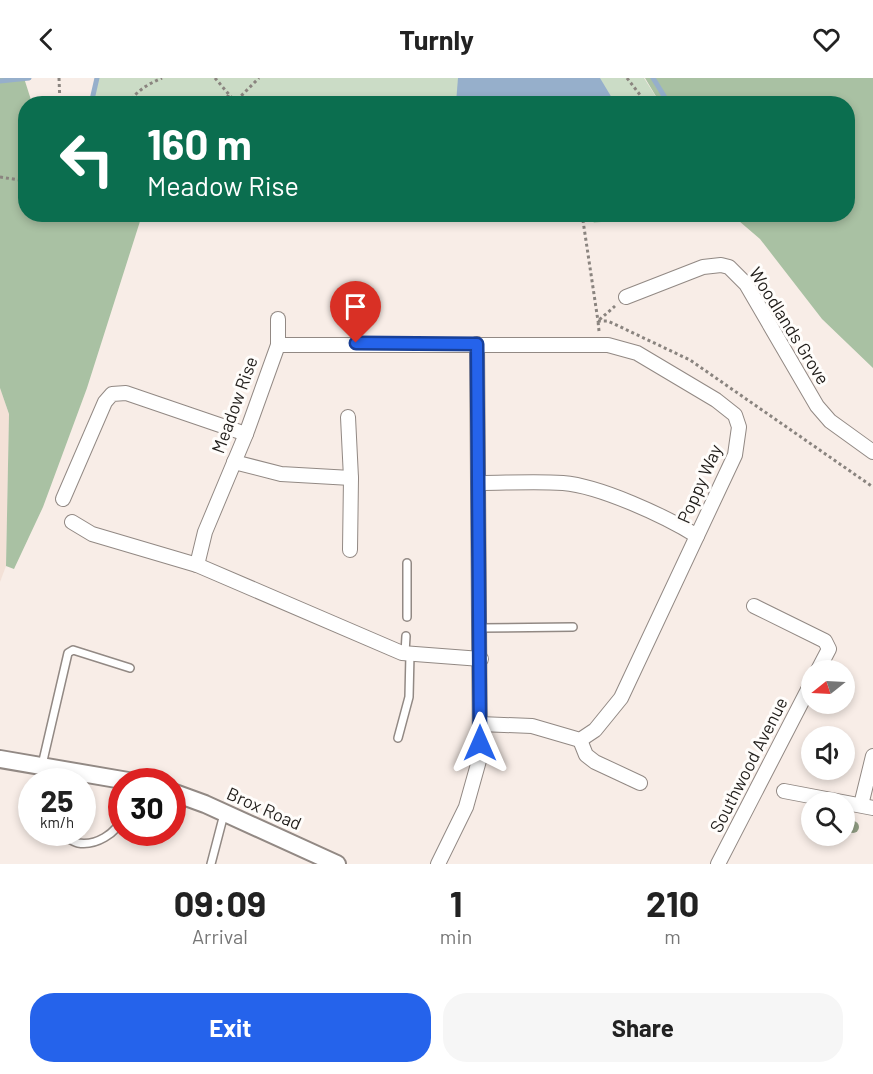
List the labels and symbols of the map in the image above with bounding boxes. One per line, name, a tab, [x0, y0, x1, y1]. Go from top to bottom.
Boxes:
street label: Woodlands Grove	[745, 263, 835, 388]
pin	[330, 281, 381, 343]
street label: Meadow Rise	[206, 353, 262, 456]
street label: Poppy Way	[672, 441, 726, 526]
north arrow	[801, 660, 855, 714]
street label: Southwood Avenue	[704, 693, 792, 836]
position arrow	[448, 711, 512, 775]
speed limit sign: 30	[108, 768, 186, 846]
street label: Brox Road	[224, 782, 305, 834]

